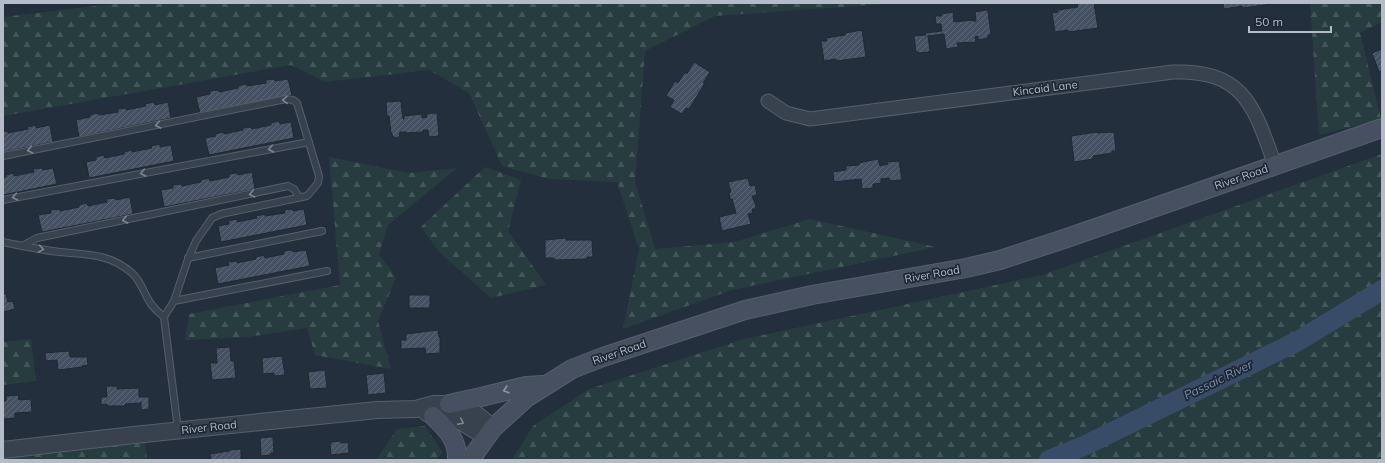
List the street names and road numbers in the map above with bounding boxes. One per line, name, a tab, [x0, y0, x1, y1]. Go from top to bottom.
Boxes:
street label: Kincaid Lane	[1012, 77, 1078, 99]
street label: River Road	[1212, 161, 1270, 193]
street label: River Road	[903, 262, 961, 286]
street label: River Road	[590, 336, 648, 368]
street label: River Road	[181, 417, 237, 437]

